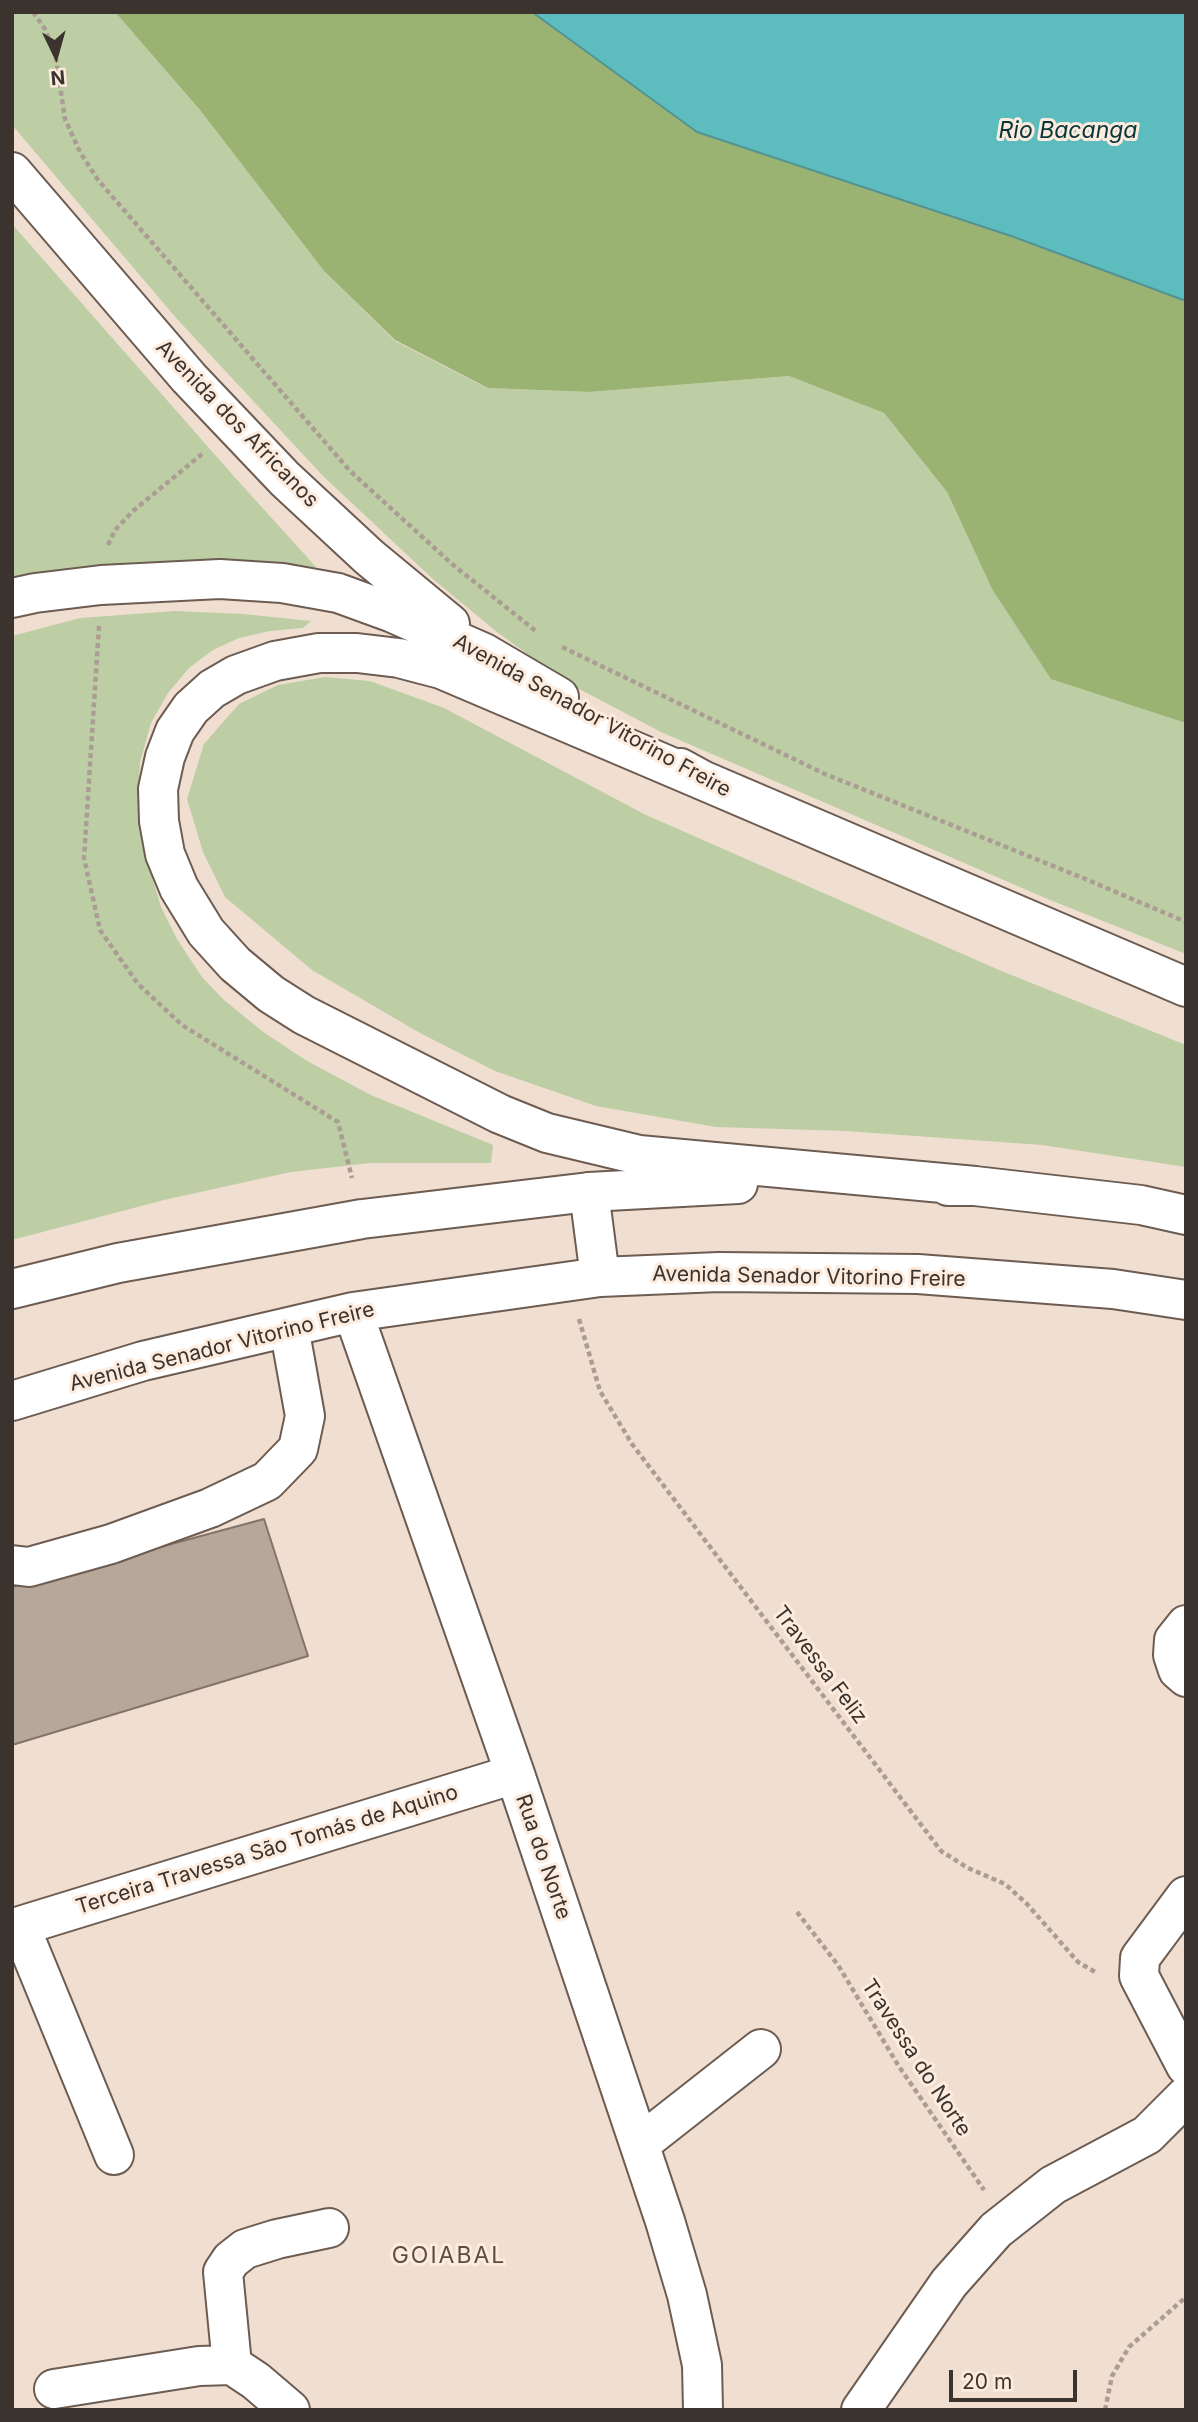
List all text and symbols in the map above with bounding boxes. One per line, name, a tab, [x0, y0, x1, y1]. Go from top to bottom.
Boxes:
north arrow	[21, 21, 91, 91]
text: N	[50, 65, 66, 90]
water label: Rio Bacanga	[999, 117, 1137, 145]
street label: Avenida dos Africanos	[151, 335, 323, 513]
street label: Avenida Senador Vitorino Freire	[449, 629, 735, 803]
street label: Avenida Senador Vitorino Freire	[652, 1262, 966, 1292]
street label: Avenida Senador Vitorino Freire	[67, 1297, 377, 1397]
street label: Travessa Feliz	[768, 1601, 872, 1729]
street label: Terceira Travessa São Tomás de Aquino	[73, 1780, 461, 1920]
street label: Rua do Norte	[510, 1791, 576, 1923]
street label: Travessa do Norte	[856, 1975, 976, 2141]
district label: GOIABAL	[393, 2242, 505, 2270]
scale bar	[953, 2356, 1081, 2400]
text: 20 m	[962, 2369, 1012, 2394]

